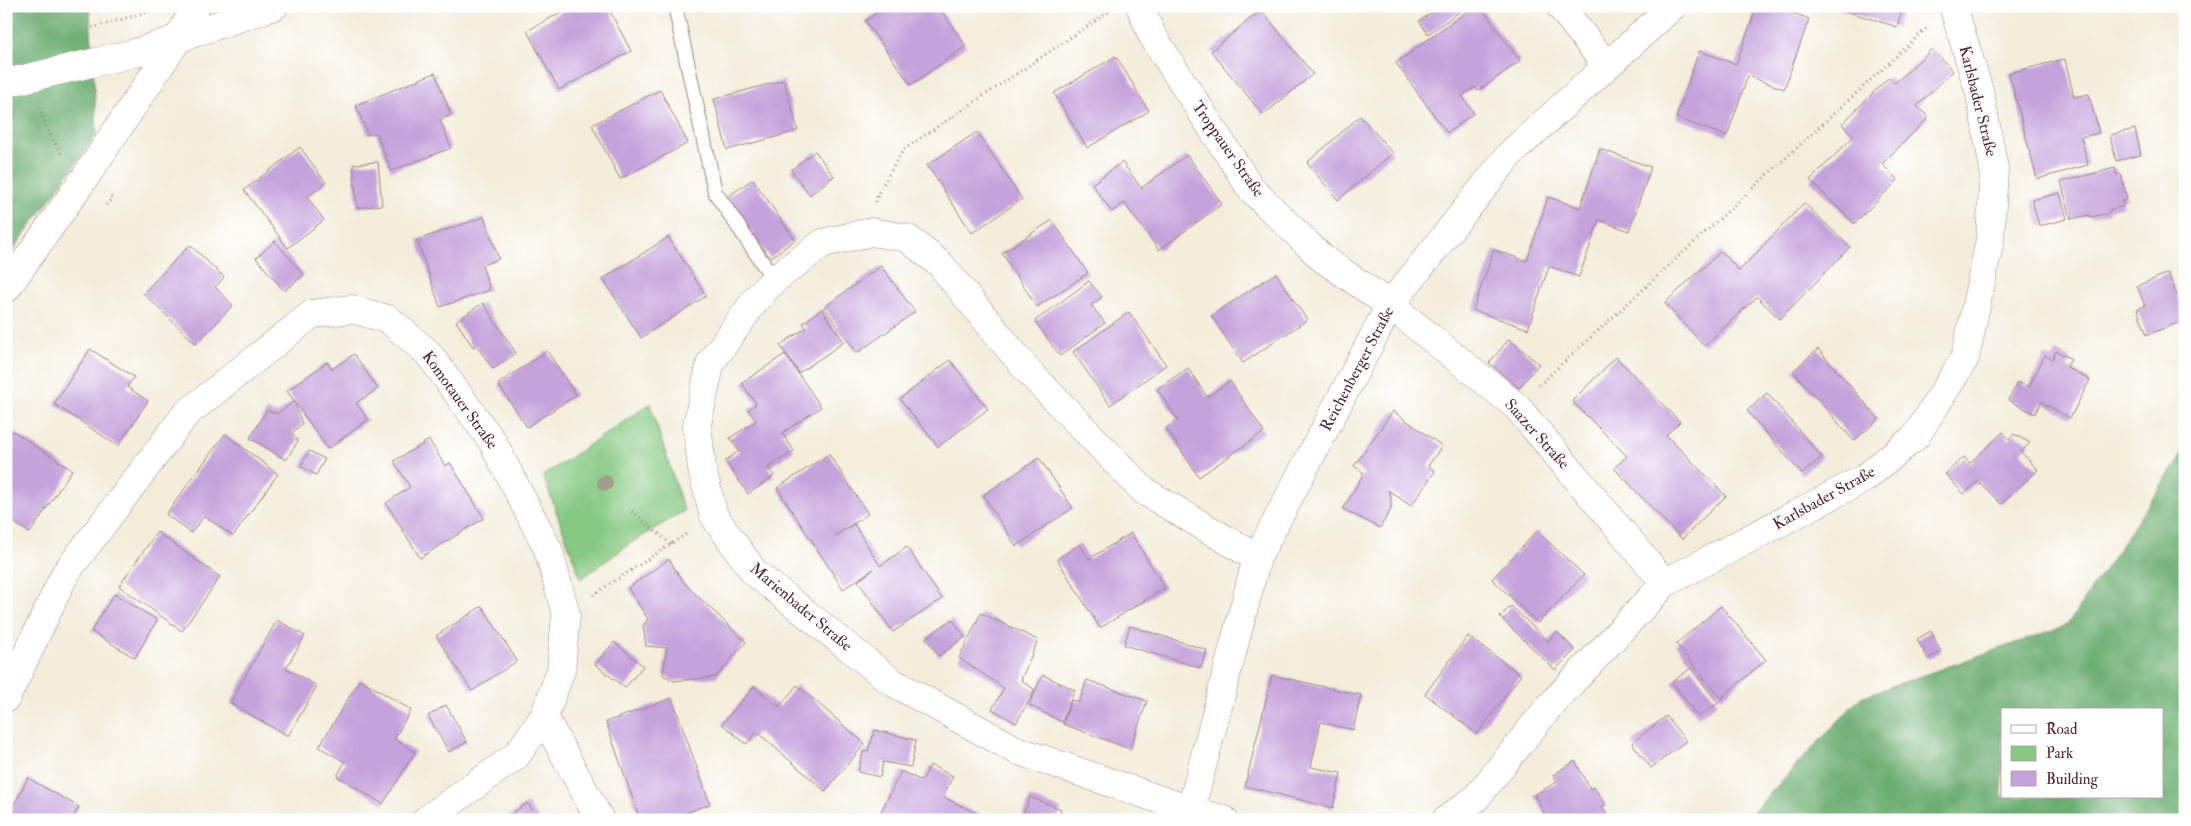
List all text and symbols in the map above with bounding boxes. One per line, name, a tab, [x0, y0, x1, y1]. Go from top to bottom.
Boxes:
street label: Karlsbader Straße	[1955, 44, 2002, 159]
street label: Troppauer Straße	[1187, 97, 1269, 202]
street label: Reichenberger Straße	[1316, 303, 1398, 435]
street label: Komotauer Straße	[418, 347, 503, 453]
street label: Saazer Straße	[1500, 395, 1574, 474]
street label: Karlsbader Straße	[1770, 462, 1879, 534]
street label: Marienbader Straße	[746, 558, 856, 656]
legend	[2001, 708, 2164, 798]
text: Road	[2046, 720, 2078, 739]
text: Park	[2046, 744, 2073, 763]
text: Building	[2046, 770, 2098, 789]

